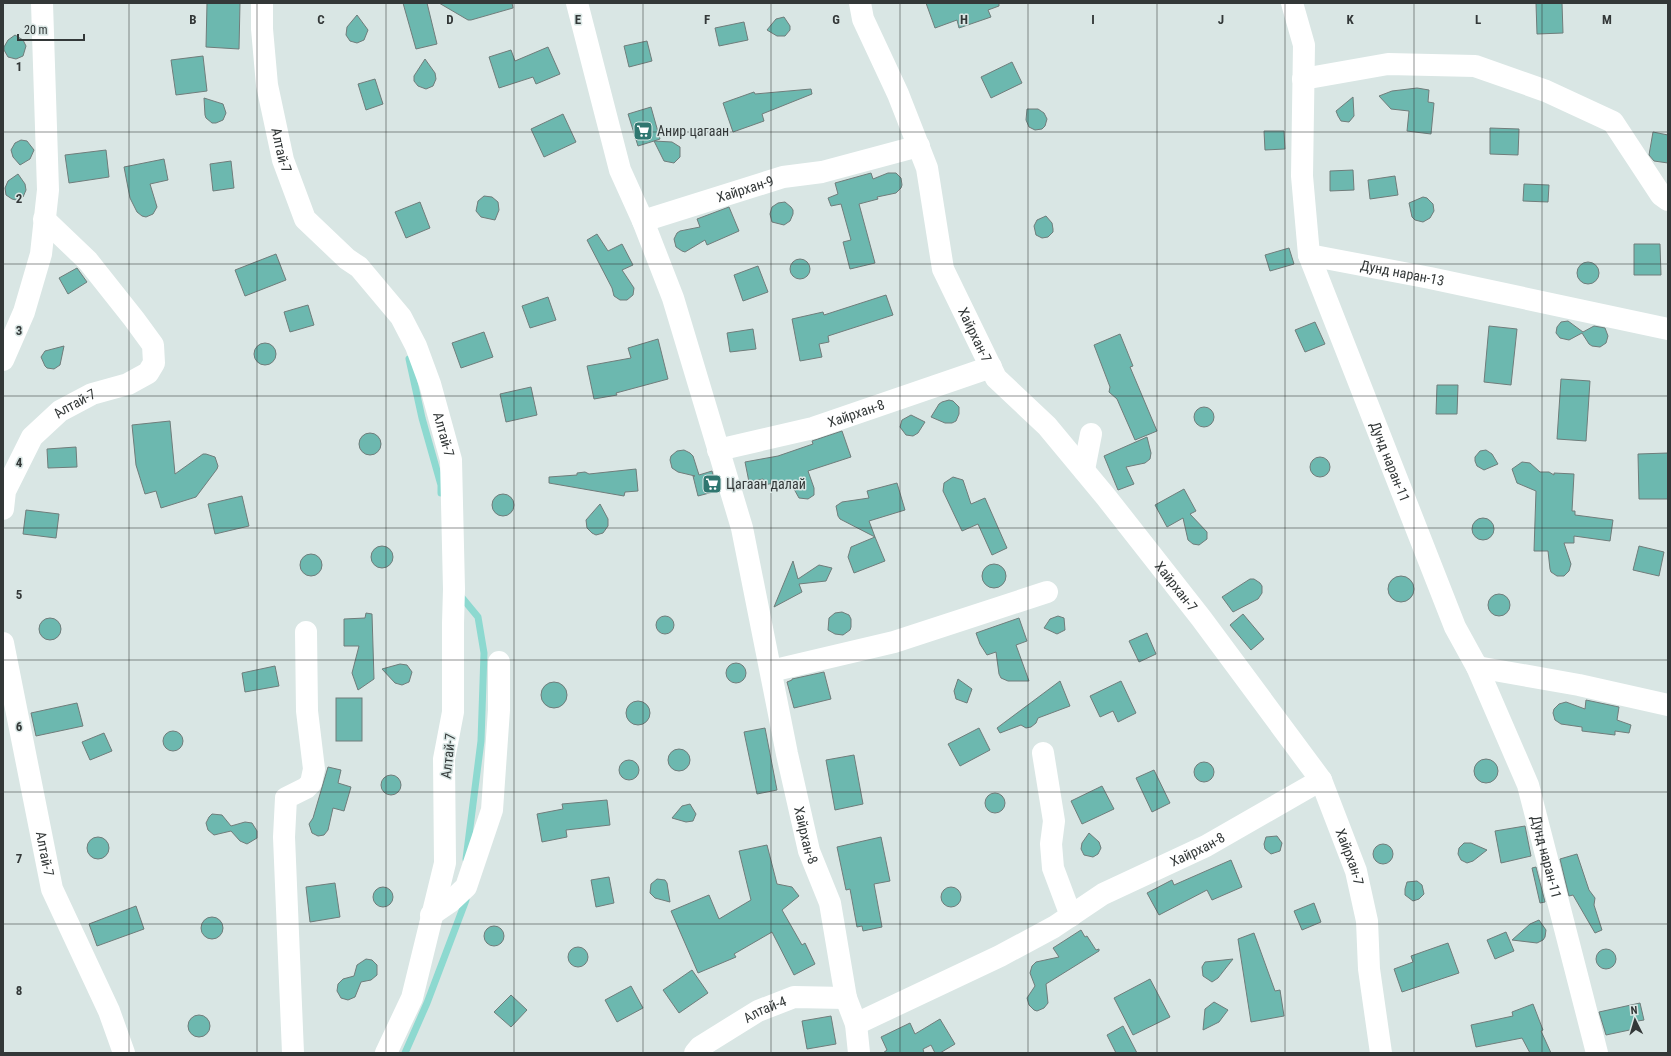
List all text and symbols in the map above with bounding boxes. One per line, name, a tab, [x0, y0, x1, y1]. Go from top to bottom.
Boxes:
text: B	[189, 12, 197, 27]
text: C	[317, 12, 325, 27]
text: D	[446, 12, 454, 27]
text: E	[575, 12, 582, 27]
text: F	[704, 12, 710, 27]
text: G	[832, 12, 840, 27]
text: H	[960, 12, 968, 27]
text: I	[1091, 12, 1095, 27]
text: J	[1218, 12, 1224, 27]
text: K	[1346, 12, 1354, 27]
text: L	[1475, 12, 1481, 27]
text: M	[1602, 12, 1612, 27]
scale bar	[18, 16, 84, 42]
text: 20 m	[24, 23, 48, 37]
text: 1	[16, 59, 22, 74]
supermarket icon: Анир цагаан	[632, 120, 654, 142]
place label: Анир цагаан	[657, 123, 729, 139]
street label: Алтай-7	[268, 126, 295, 175]
street label: Хайрхан-9	[715, 172, 776, 205]
text: 2	[16, 191, 23, 206]
street label: Дунд наран-13	[1359, 257, 1446, 289]
street label: Хайрхан-7	[955, 305, 995, 365]
text: 3	[16, 323, 22, 338]
street label: Алтай-7	[50, 386, 98, 421]
street label: Хайрхан-8	[826, 396, 887, 430]
street label: Алтай-7	[430, 410, 458, 458]
street label: Дунд наран-11	[1367, 419, 1413, 504]
text: 4	[16, 455, 23, 470]
supermarket icon: Цагаан далай	[701, 473, 723, 495]
place label: Цагаан далай	[726, 476, 806, 492]
street label: Хайрхан-7	[1152, 558, 1201, 615]
text: 5	[16, 587, 23, 602]
text: 6	[16, 719, 23, 734]
street label: Алтай-7	[438, 732, 458, 779]
street label: Хайрхан-8	[791, 805, 821, 866]
street label: Дунд наран-11	[1528, 814, 1565, 900]
street label: Хайрхан-7	[1332, 826, 1367, 887]
street label: Хайрхан-8	[1168, 829, 1228, 870]
street label: Алтай-7	[33, 830, 57, 878]
text: 7	[16, 851, 23, 866]
text: 8	[16, 983, 22, 998]
street label: Алтай-4	[740, 993, 789, 1026]
north arrow	[1615, 1000, 1655, 1040]
text: N	[1630, 1004, 1638, 1017]

